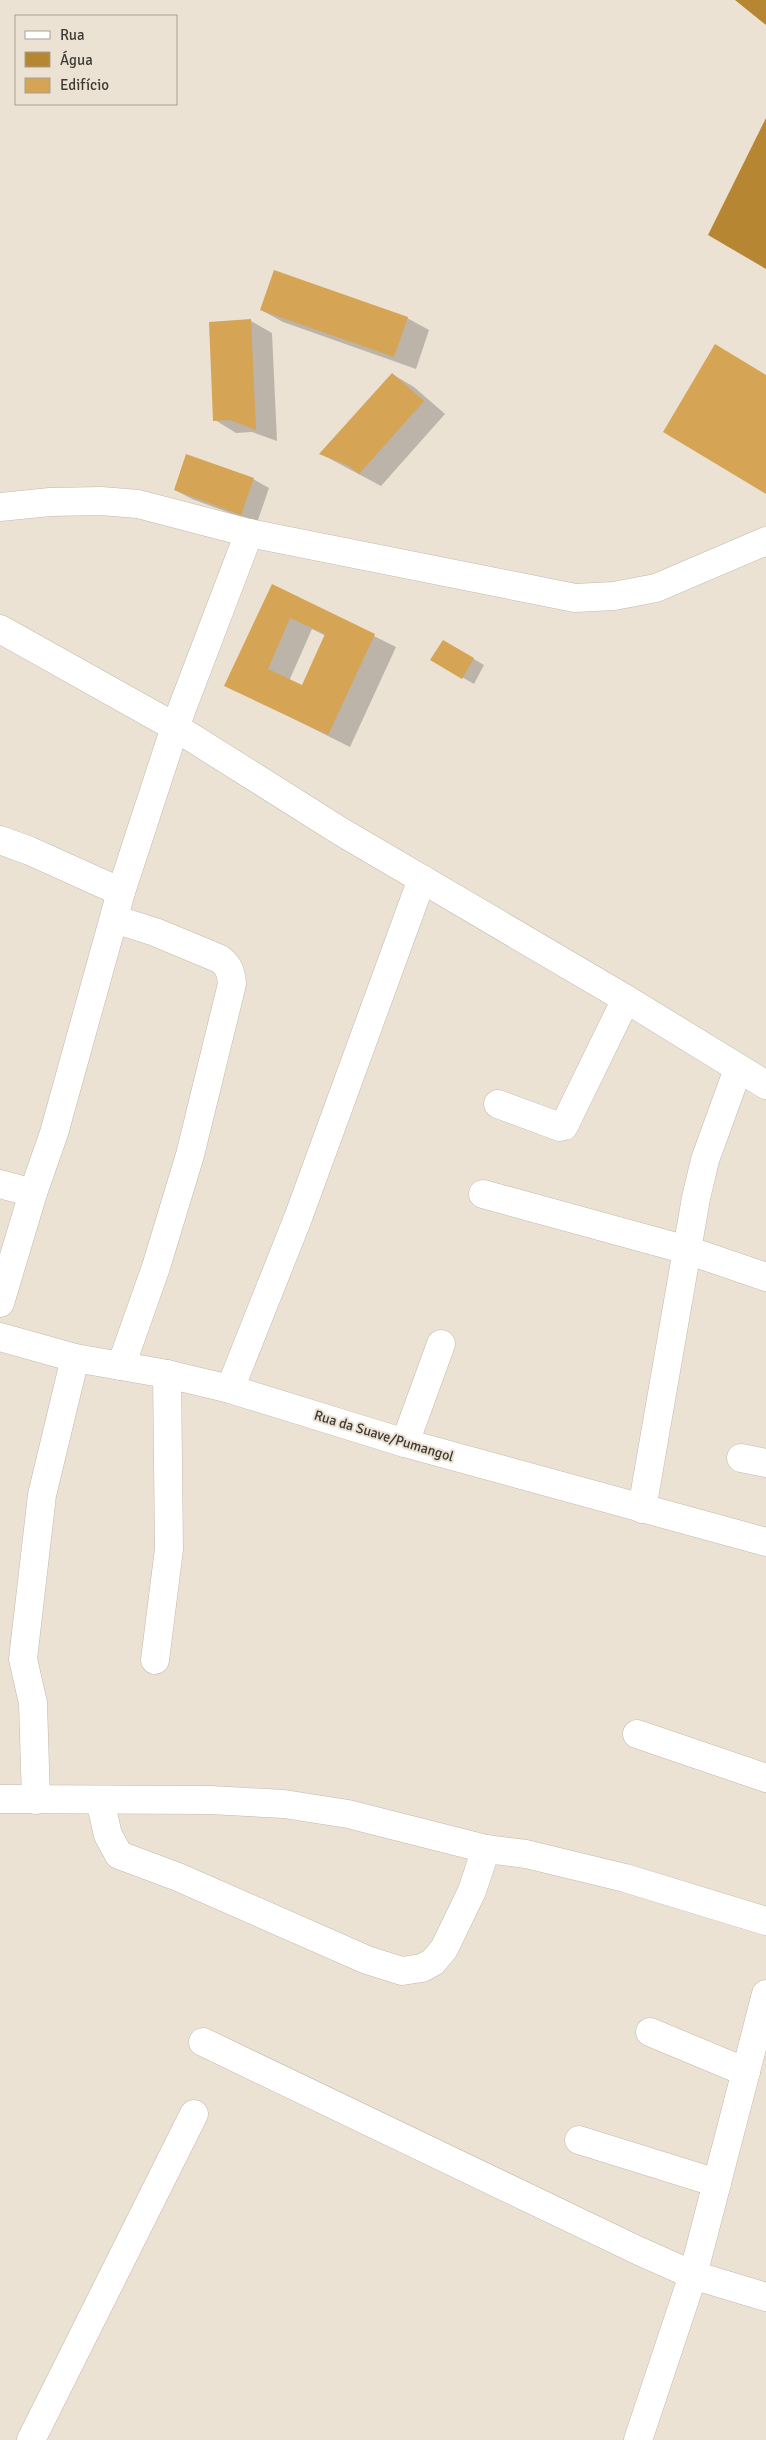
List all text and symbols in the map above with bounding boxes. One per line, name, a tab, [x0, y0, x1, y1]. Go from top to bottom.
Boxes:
legend	[15, 15, 178, 105]
text: Rua	[60, 26, 85, 44]
text: Água	[60, 50, 93, 69]
text: Edifício	[60, 76, 109, 94]
street label: Rua da Suave/Pumangol	[312, 1407, 456, 1465]

